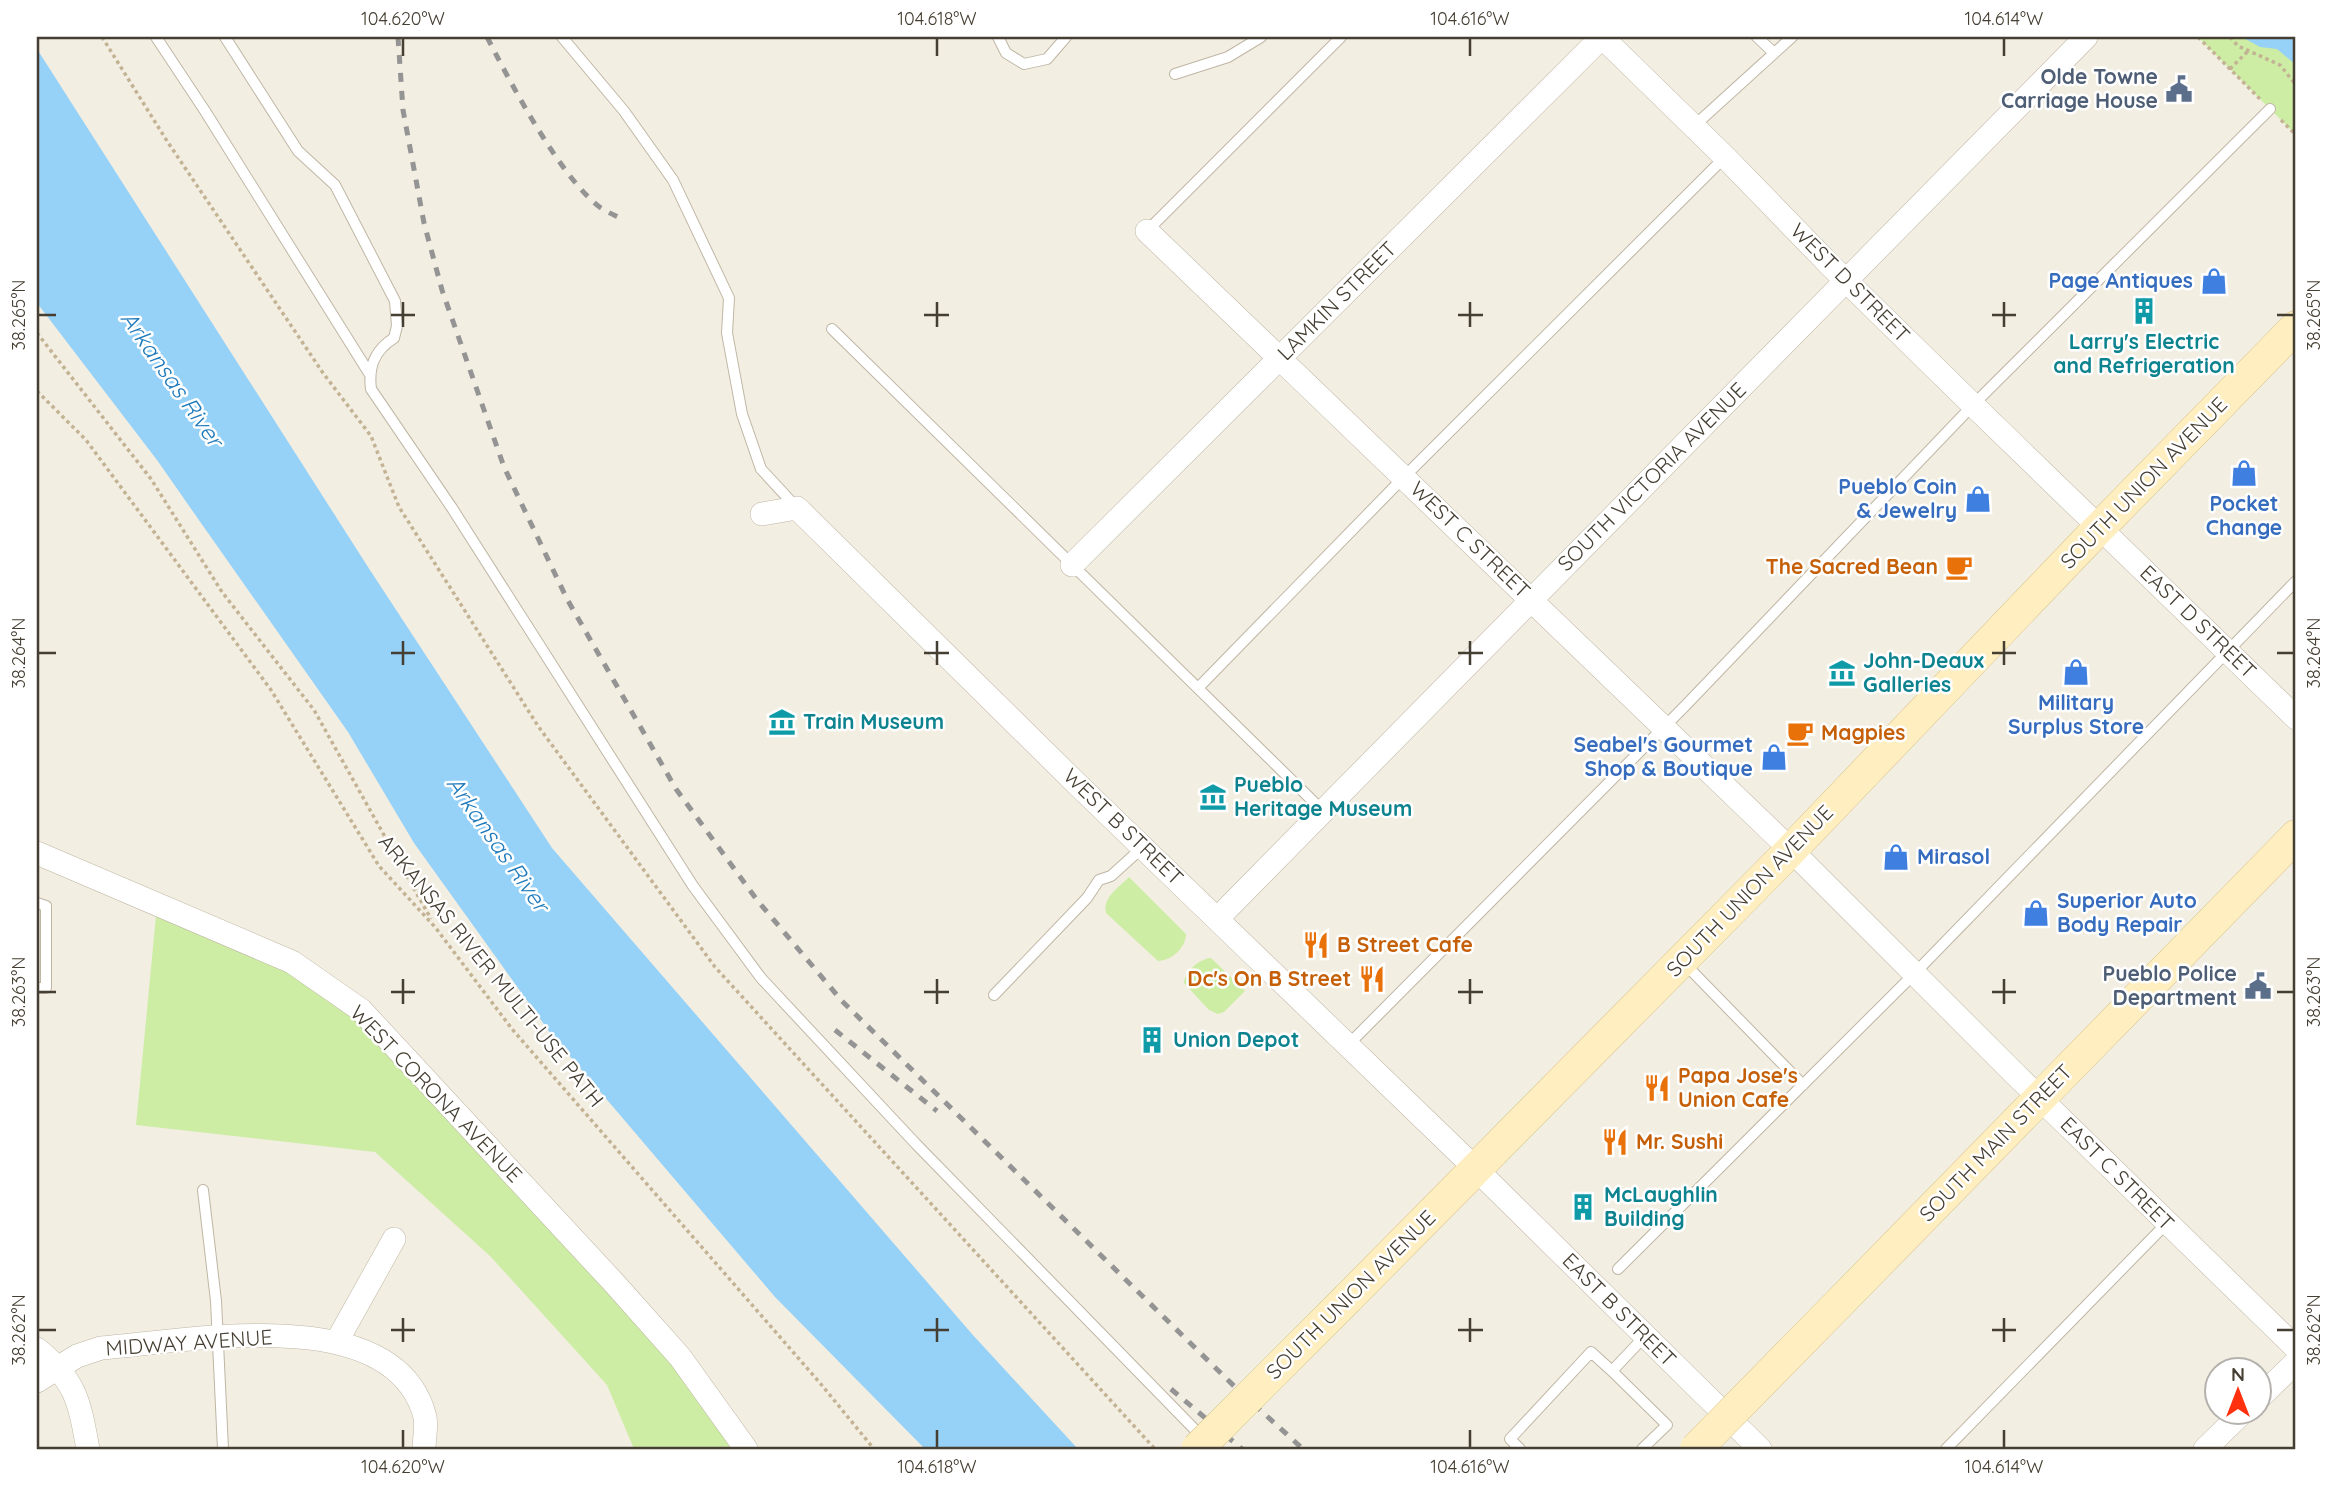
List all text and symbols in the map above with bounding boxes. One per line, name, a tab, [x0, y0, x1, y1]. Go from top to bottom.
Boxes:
text: 104.620°W	[361, 7, 445, 30]
text: 104.618°W	[897, 7, 977, 30]
text: 104.616°W	[1430, 7, 1510, 30]
text: 104.614°W	[1965, 7, 2043, 30]
place label: Olde Towne Carriage House	[2001, 63, 2158, 113]
public building icon: Olde Towne Carriage House	[2164, 74, 2194, 104]
street label: WEST D STREET	[1786, 217, 1916, 347]
street label: LAMKIN STREET	[1271, 235, 1401, 365]
shop icon: Page Antiques	[2199, 266, 2229, 296]
place label: Page Antiques	[2048, 267, 2193, 293]
text: 38.265°N	[7, 280, 30, 350]
text: 38.265°N	[2302, 280, 2325, 350]
building icon: Larry's Electric and Refrigeration	[2129, 296, 2159, 326]
water label: Arkansas River	[115, 305, 232, 455]
place label: Larry's Electric and Refrigeration	[2053, 328, 2235, 378]
street label: SOUTH VICTORIA AVENUE	[1552, 377, 1751, 576]
street label: SOUTH UNION AVENUE	[2054, 391, 2232, 574]
shop icon: Pocket Change	[2229, 458, 2259, 488]
place label: Pueblo Coin & Jewelry	[1838, 473, 1957, 523]
street label: WEST C STREET	[1405, 475, 1536, 603]
shop icon: Pueblo Coin & Jewelry	[1963, 484, 1993, 514]
place label: Pocket Change	[2206, 490, 2282, 540]
cafe icon: The Sacred Bean	[1944, 552, 1974, 582]
place label: The Sacred Bean	[1766, 553, 1938, 579]
street label: EAST D STREET	[2135, 559, 2262, 683]
text: 38.264°N	[7, 618, 30, 688]
text: 38.264°N	[2302, 618, 2325, 688]
place label: John-Deaux Galleries	[1863, 647, 1984, 697]
shop icon: Military Surplus Store	[2061, 657, 2091, 687]
museum icon: John-Deaux Galleries	[1827, 658, 1857, 688]
place label: Military Surplus Store	[2008, 689, 2144, 739]
museum icon: Train Museum	[767, 707, 797, 737]
place label: Train Museum	[803, 708, 944, 734]
cafe icon: Magpies	[1785, 718, 1815, 748]
place label: Magpies	[1821, 719, 1905, 745]
place label: Seabel's Gourmet Shop & Boutique	[1574, 731, 1753, 781]
shop icon: Seabel's Gourmet Shop & Boutique	[1759, 742, 1789, 772]
street label: WEST B STREET	[1058, 762, 1189, 890]
water label: Arkansas River	[441, 770, 558, 920]
place label: Pueblo Heritage Museum	[1234, 771, 1412, 821]
museum icon: Pueblo Heritage Museum	[1198, 782, 1228, 812]
street label: SOUTH UNION AVENUE	[1660, 799, 1838, 982]
street label: ARKANSAS RIVER MULTI-USE PATH	[374, 829, 610, 1112]
shop icon: Mirasol	[1881, 842, 1911, 872]
place label: Mirasol	[1917, 843, 1990, 869]
place label: Superior Auto Body Repair	[2057, 887, 2197, 937]
shop icon: Superior Auto Body Repair	[2021, 898, 2051, 928]
restaurant icon: B Street Cafe	[1301, 930, 1331, 960]
place label: B Street Cafe	[1337, 931, 1473, 957]
text: 38.263°N	[7, 957, 30, 1027]
text: 38.263°N	[2302, 957, 2325, 1027]
place label: Pueblo Police Department	[2103, 960, 2237, 1010]
restaurant icon: Dc's On B Street	[1357, 964, 1387, 994]
place label: Dc's On B Street	[1187, 965, 1351, 991]
public building icon: Pueblo Police Department	[2243, 971, 2273, 1001]
street label: WEST CORONA AVENUE	[345, 999, 528, 1187]
building icon: Union Depot	[1137, 1025, 1167, 1055]
place label: Union Depot	[1173, 1026, 1299, 1052]
street label: SOUTH MAIN STREET	[1913, 1058, 2077, 1226]
place label: Papa Jose's Union Cafe	[1678, 1062, 1798, 1112]
restaurant icon: Papa Jose's Union Cafe	[1642, 1073, 1672, 1103]
street label: EAST C STREET	[2055, 1111, 2180, 1236]
restaurant icon: Mr. Sushi	[1600, 1127, 1630, 1157]
place label: Mr. Sushi	[1636, 1128, 1723, 1154]
place label: McLaughlin Building	[1604, 1181, 1718, 1231]
building icon: McLaughlin Building	[1568, 1192, 1598, 1222]
street label: SOUTH UNION AVENUE	[1260, 1204, 1440, 1384]
street label: EAST B STREET	[1557, 1247, 1682, 1372]
text: 38.262°N	[7, 1294, 30, 1366]
text: 38.262°N	[2302, 1294, 2325, 1366]
street label: MIDWAY AVENUE	[105, 1323, 273, 1361]
north arrow	[2204, 1356, 2274, 1426]
text: N	[2231, 1362, 2245, 1386]
text: 104.620°W	[361, 1455, 445, 1478]
text: 104.618°W	[897, 1455, 977, 1478]
text: 104.616°W	[1430, 1455, 1510, 1478]
text: 104.614°W	[1965, 1455, 2043, 1478]

